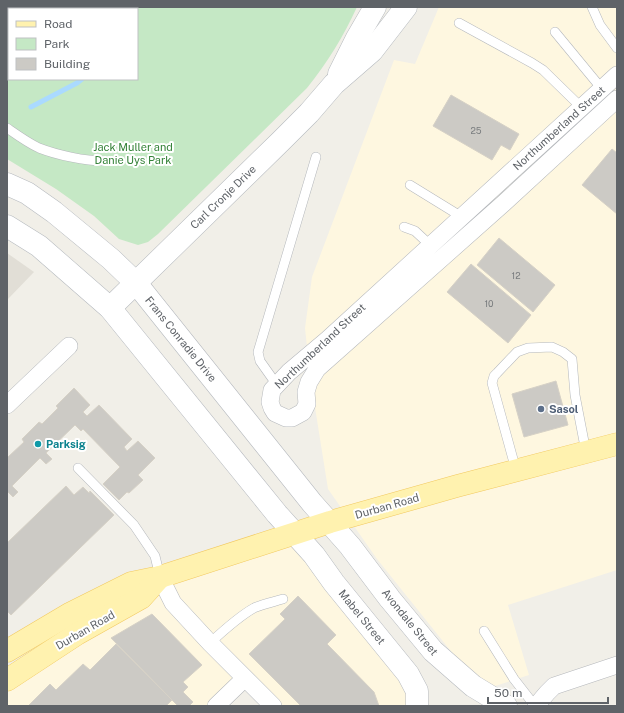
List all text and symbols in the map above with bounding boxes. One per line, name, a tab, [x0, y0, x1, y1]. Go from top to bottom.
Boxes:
legend	[8, 8, 138, 80]
text: Road	[44, 17, 72, 31]
text: Park	[44, 37, 70, 51]
text: Building	[44, 57, 90, 71]
street label: Northumberland Street	[511, 84, 607, 172]
house number: 25	[470, 125, 482, 136]
park label: Jack Muller and Danie Uys Park	[93, 141, 173, 166]
street label: Carl Cronje Drive	[188, 163, 258, 231]
house number: 12	[511, 270, 521, 281]
street label: Frans Conradie Drive	[143, 294, 219, 384]
house number: 10	[484, 298, 494, 309]
street label: Northumberland Street	[272, 301, 368, 391]
place label: Sasol	[549, 403, 579, 415]
marker: Sasol	[536, 404, 546, 414]
place label: Parksig	[46, 438, 86, 450]
marker: Parksig	[33, 439, 43, 449]
street label: Durban Road	[354, 491, 420, 521]
street label: Avondale Street	[380, 586, 440, 658]
street label: Mabel Street	[336, 587, 388, 647]
street label: Durban Road	[53, 608, 117, 652]
scale bar	[488, 679, 608, 705]
text: 50 m	[494, 686, 522, 700]

